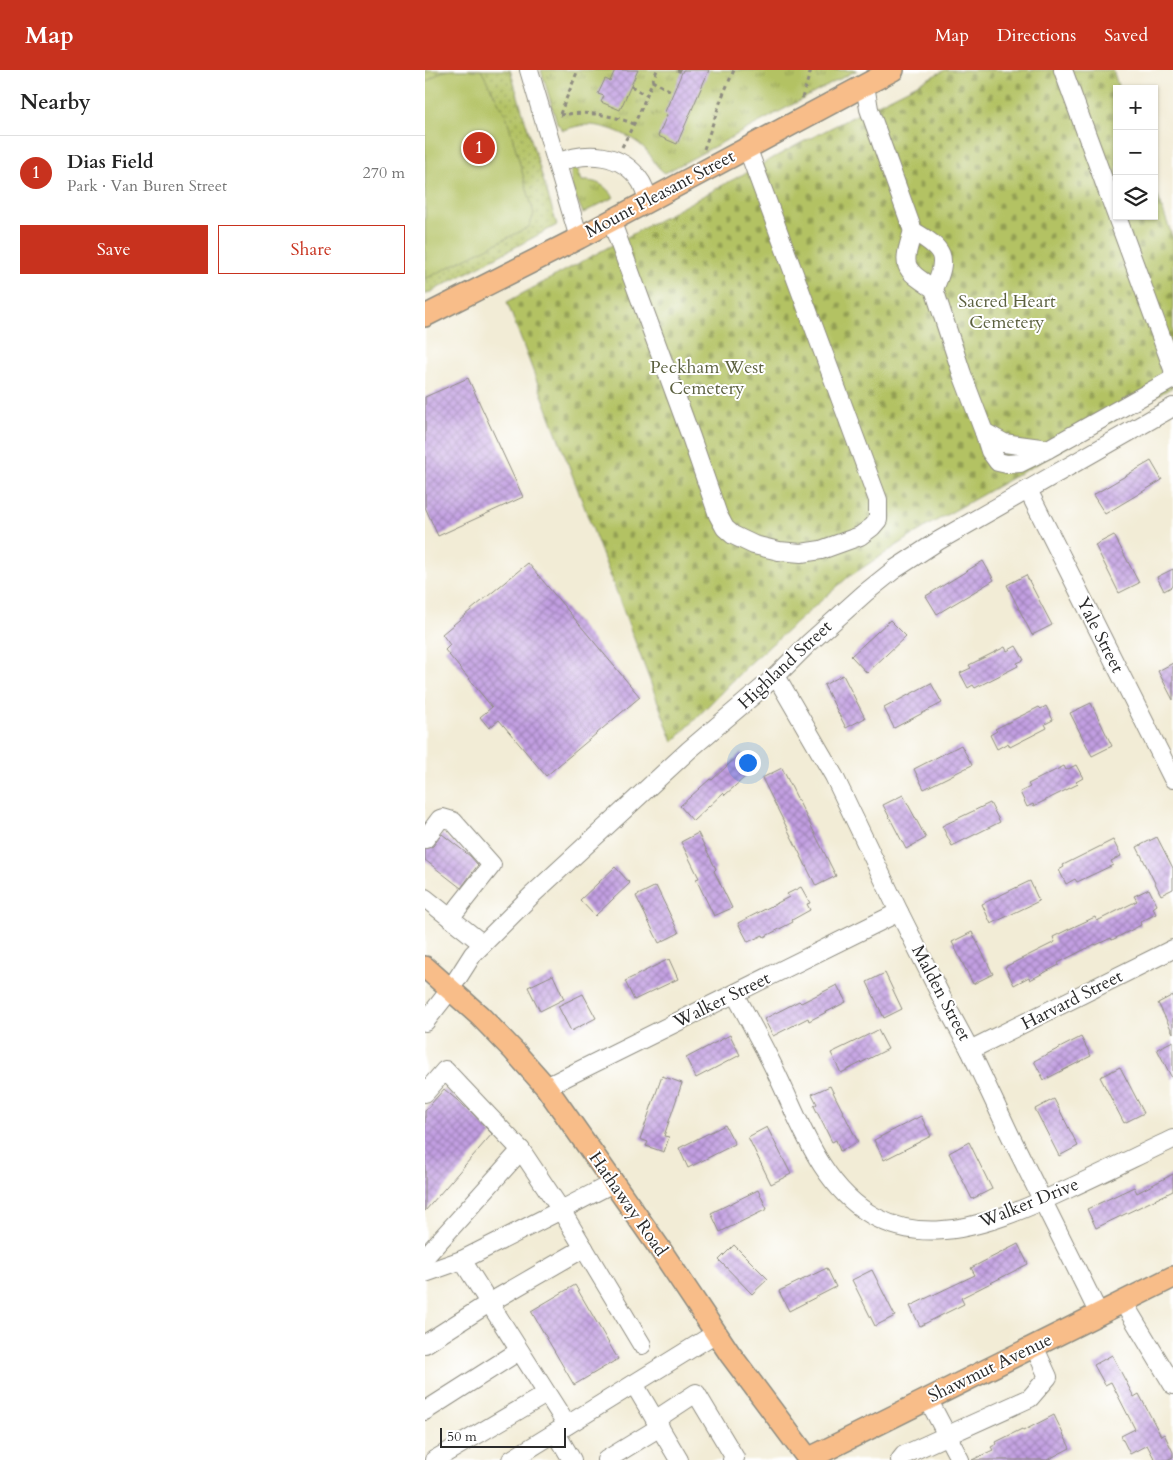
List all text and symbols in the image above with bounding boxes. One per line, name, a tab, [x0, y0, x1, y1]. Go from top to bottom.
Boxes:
text: Map	[25, 19, 74, 52]
text: Map	[935, 23, 969, 48]
text: Directions	[997, 23, 1076, 48]
text: Saved	[1104, 23, 1148, 48]
map controls	[1113, 85, 1158, 220]
button: +	[1113, 85, 1158, 130]
text: Nearby	[20, 88, 91, 117]
pin: 1	[463, 129, 495, 167]
button: −	[1113, 130, 1158, 175]
street label: Mount Pleasant Street	[581, 144, 740, 244]
text: Dias Field	[67, 149, 154, 175]
text: 1	[32, 162, 40, 184]
text: 270 m	[363, 162, 405, 184]
text: Park · Van Buren Street	[67, 175, 227, 197]
button: layers	[1113, 175, 1158, 220]
button: Save	[20, 225, 208, 274]
button: Share	[218, 225, 405, 274]
park label: Sacred Heart Cemetery	[958, 289, 1056, 335]
park label: Peckham West Cemetery	[650, 355, 764, 401]
street label: Yale Street	[1070, 593, 1130, 678]
street label: Highland Street	[732, 615, 838, 715]
your location	[735, 750, 761, 776]
street label: Malden Street	[905, 941, 977, 1046]
street label: Harvard Street	[1017, 964, 1127, 1036]
street label: Walker Street	[669, 966, 775, 1035]
street label: Hathaway Road	[583, 1147, 674, 1262]
street label: Walker Drive	[975, 1172, 1082, 1235]
street label: Shawmut Avenue	[924, 1327, 1056, 1409]
scale bar	[440, 1425, 566, 1448]
text: 50 m	[447, 1427, 477, 1446]

